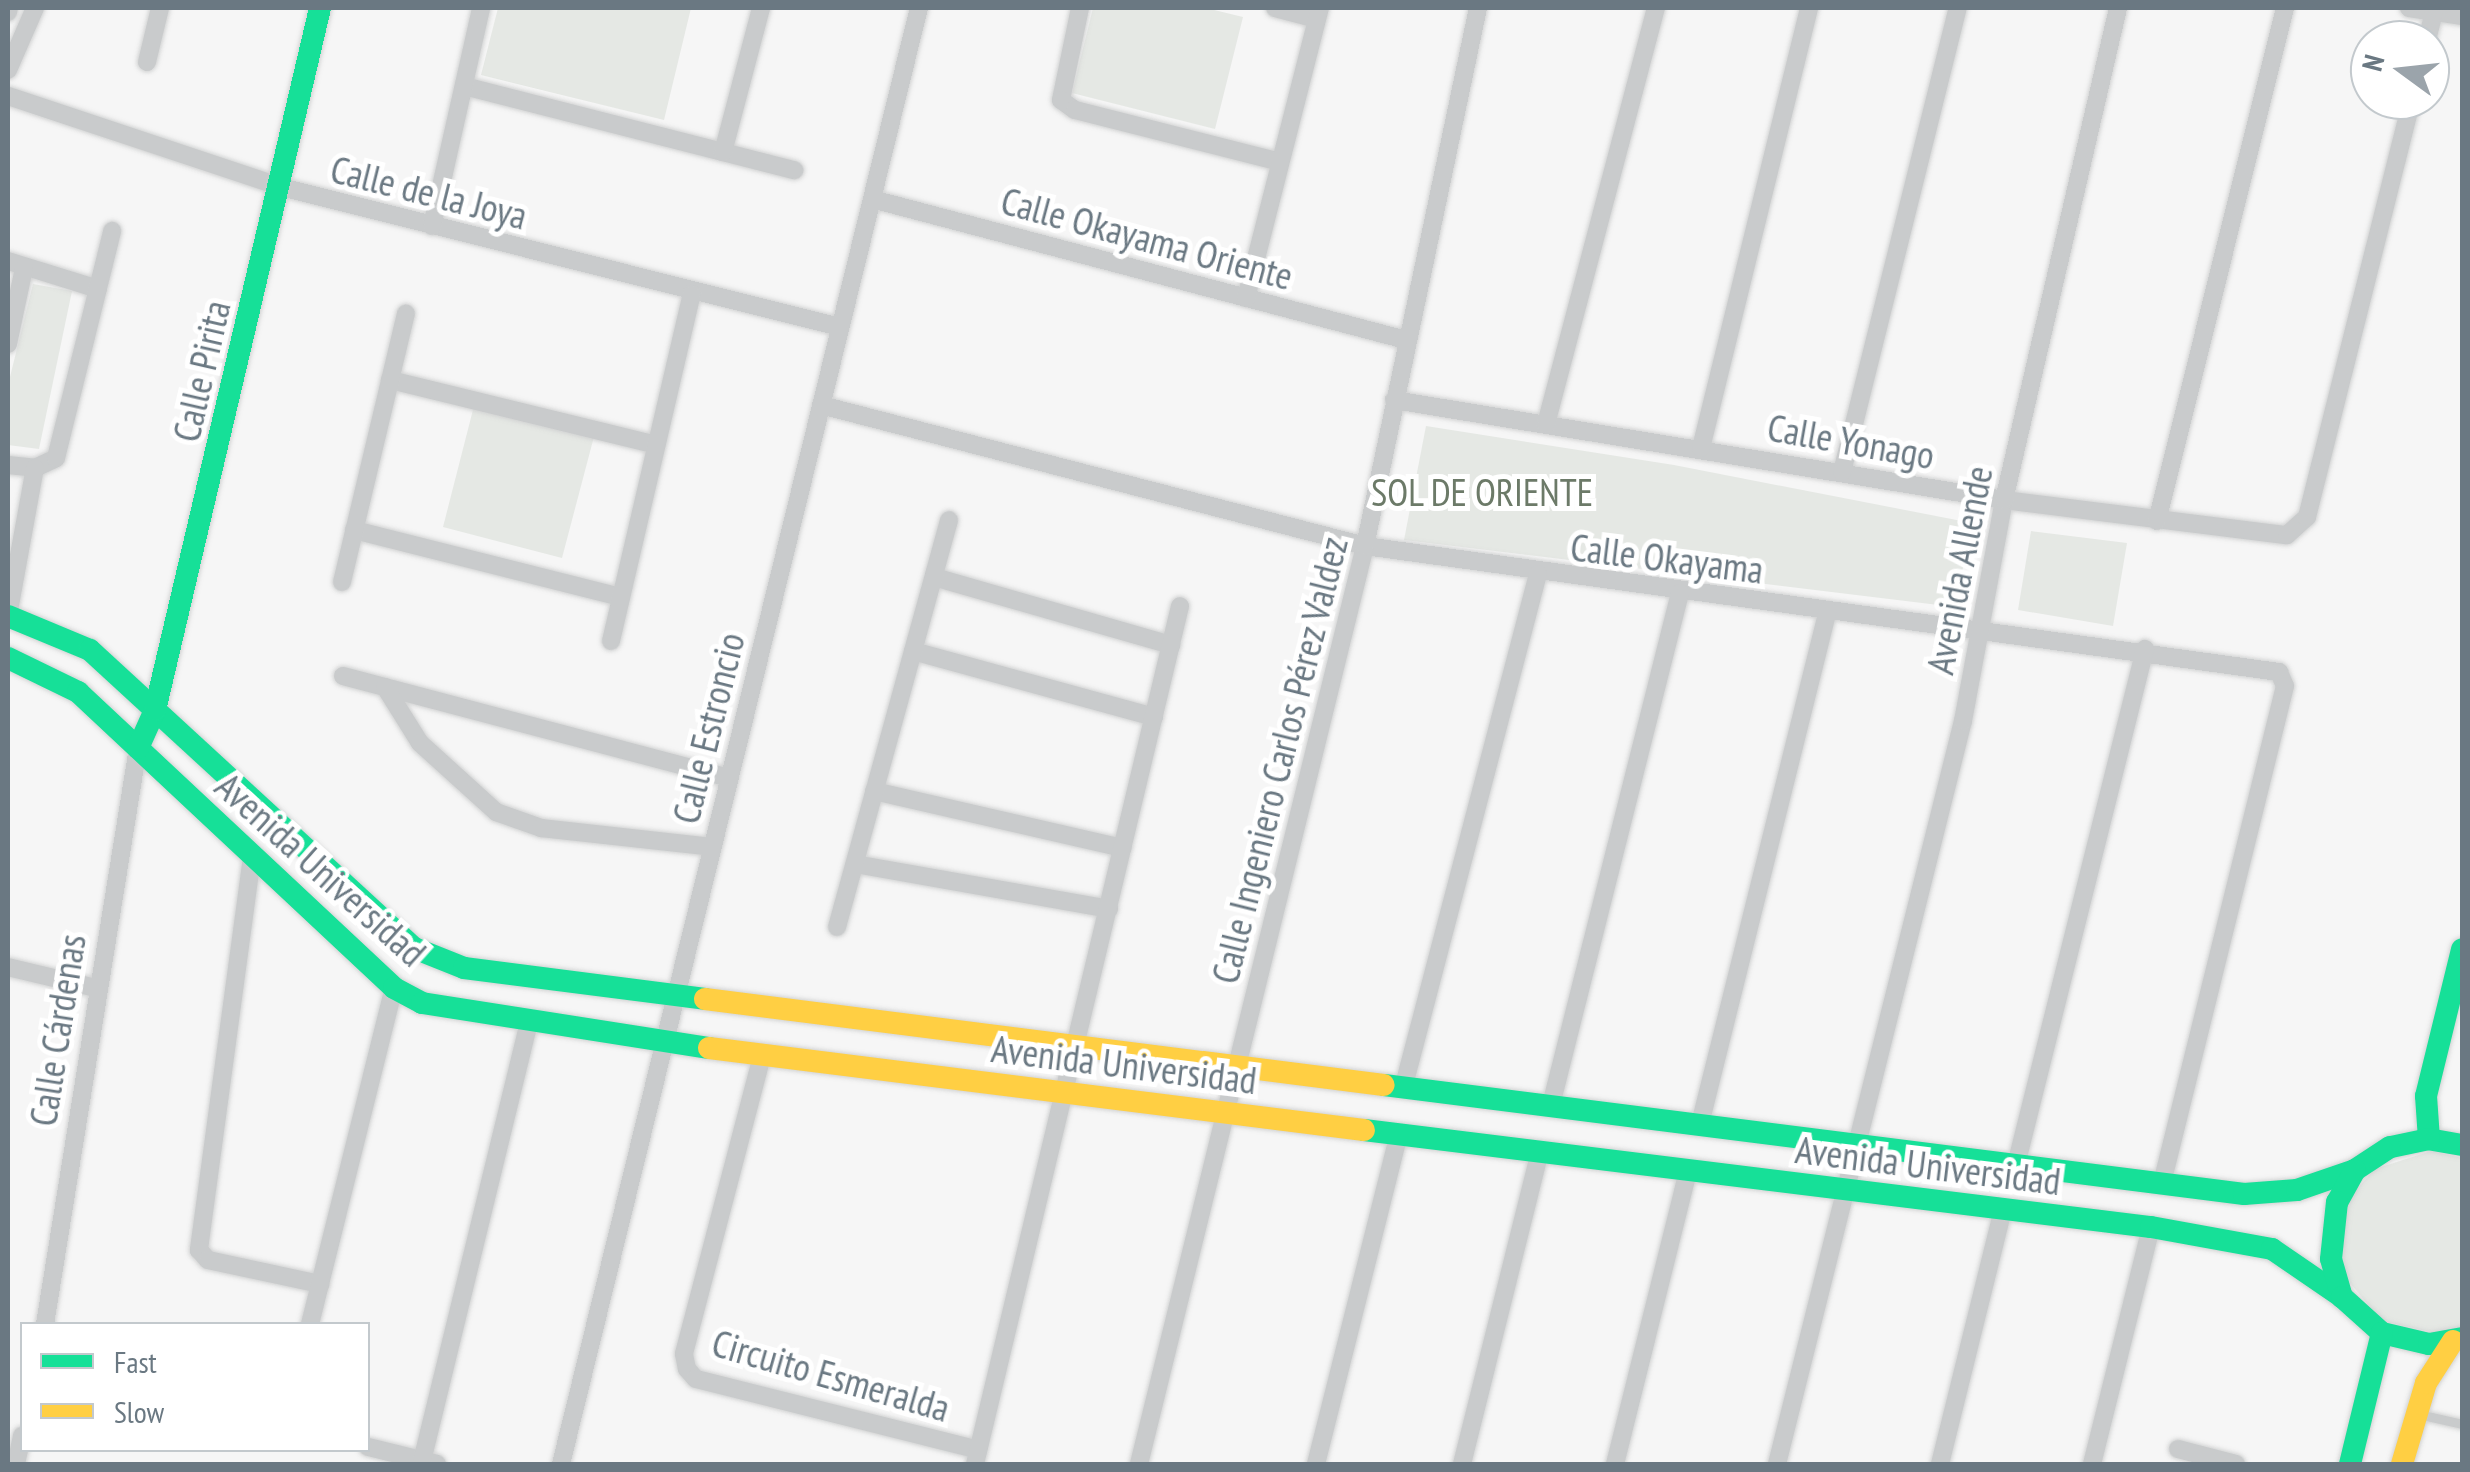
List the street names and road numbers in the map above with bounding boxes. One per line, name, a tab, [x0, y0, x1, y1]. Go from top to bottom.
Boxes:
street label: Calle de la Joya	[326, 146, 532, 238]
street label: Calle Okayama Oriente	[996, 177, 1298, 299]
street label: Calle Pirita	[163, 296, 239, 446]
street label: Calle Yonago	[1764, 404, 1938, 478]
street label: Avenida Allende	[1916, 462, 2002, 678]
street label: Calle Okayama	[1568, 524, 1766, 592]
street label: Calle Ingeniero Carlos Pérez Valdez	[1201, 531, 1357, 989]
street label: Calle Estroncio	[662, 628, 754, 828]
street label: Avenida Universidad	[207, 763, 435, 975]
street label: Calle Cárdenas	[19, 931, 95, 1129]
street label: Avenida Universidad	[989, 1025, 1259, 1103]
street label: Avenida Universidad	[1793, 1126, 2063, 1204]
street label: Circuito Esmeralda	[707, 1319, 955, 1431]

